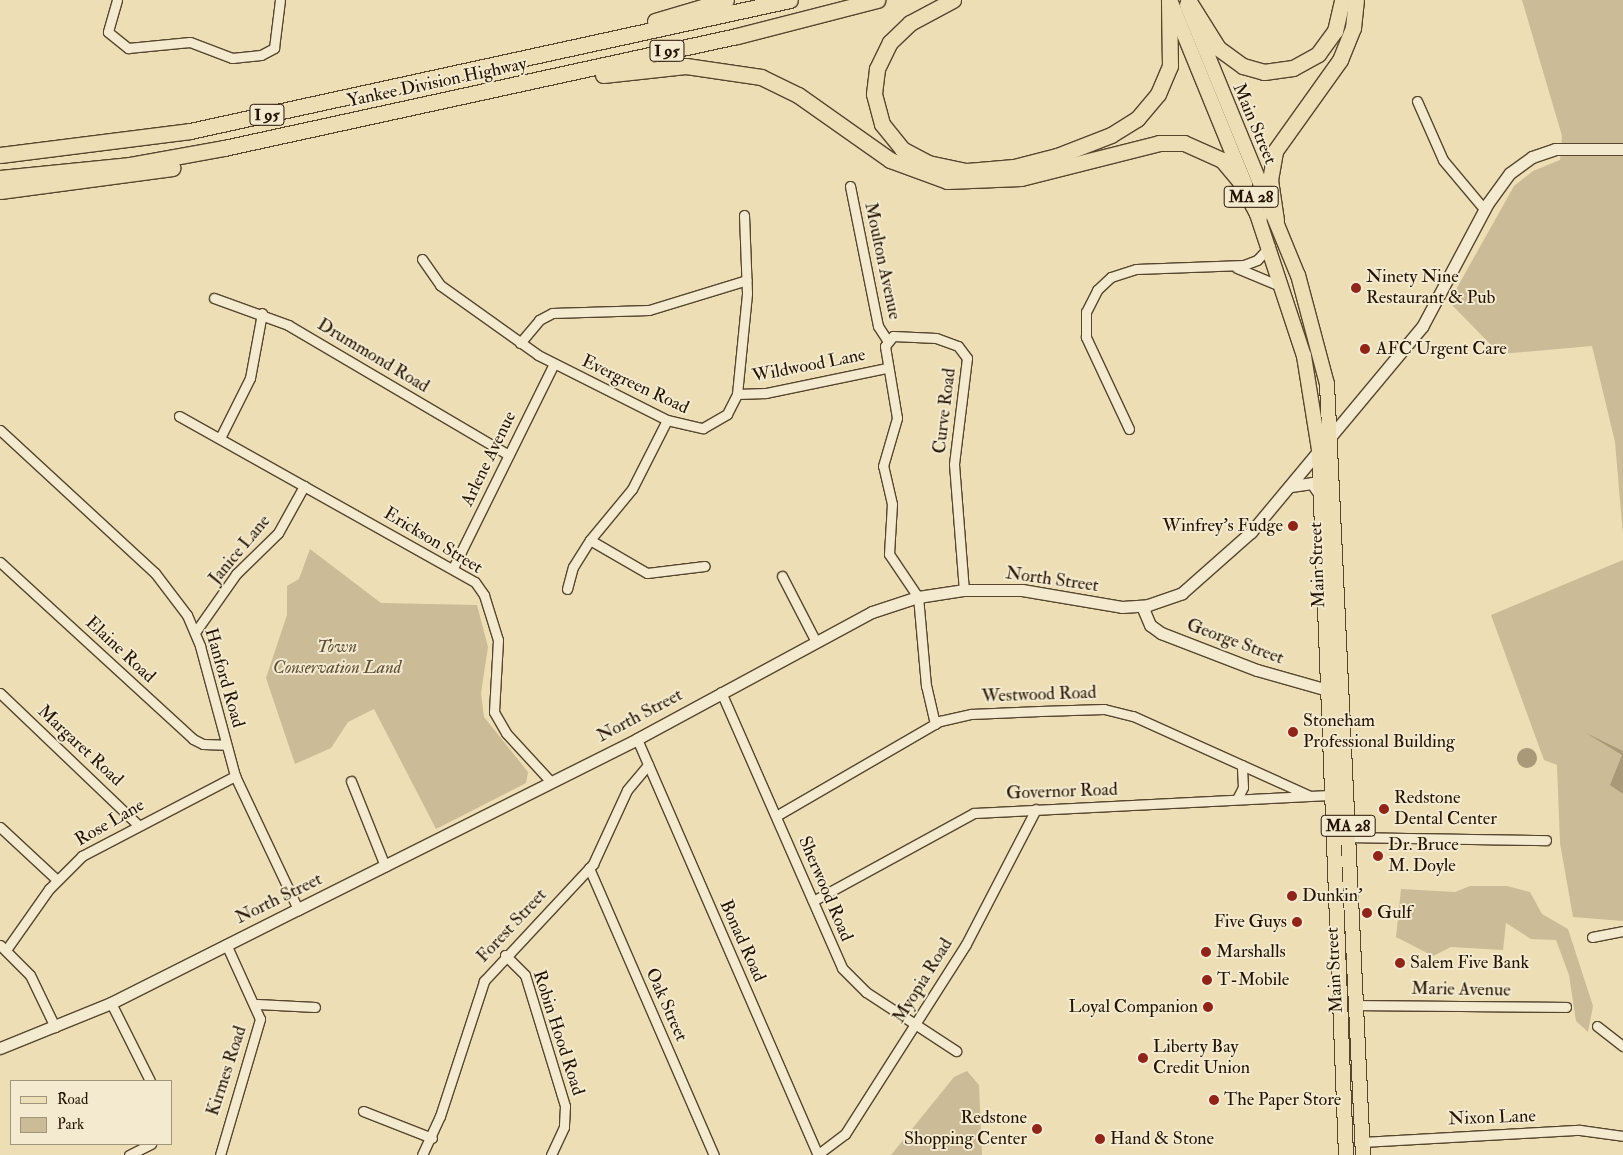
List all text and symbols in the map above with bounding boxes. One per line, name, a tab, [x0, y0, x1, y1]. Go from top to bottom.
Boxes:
road number: I 95	[648, 37, 686, 64]
street label: Yankee Division Highway	[345, 53, 529, 113]
street label: Main Street	[1227, 80, 1281, 168]
road number: I 95	[248, 102, 286, 128]
road number: MA 28	[1224, 183, 1278, 210]
street label: Moulton Avenue	[859, 200, 905, 322]
place label: Ninety Nine Restaurant & Pub	[1366, 267, 1495, 310]
marker: Ninety Nine Restaurant & Pub	[1350, 282, 1362, 294]
street label: Drummond Road	[313, 314, 433, 398]
place label: AFC Urgent Care	[1376, 338, 1507, 360]
marker: AFC Urgent Care	[1358, 342, 1372, 356]
street label: Wildwood Lane	[751, 344, 867, 388]
street label: Evergreen Road	[578, 351, 692, 419]
street label: Curve Road	[929, 367, 961, 455]
street label: Arlene Avenue	[457, 408, 521, 510]
street label: Erickson Street	[380, 503, 486, 579]
street label: Janice Lane	[205, 511, 275, 589]
place label: Winfrey's Fudge	[1163, 515, 1283, 537]
marker: Winfrey's Fudge	[1287, 520, 1299, 532]
street label: Main Street	[1306, 522, 1330, 608]
street label: North Street	[1004, 563, 1100, 597]
street label: Elaine Road	[80, 612, 160, 688]
street label: George Street	[1184, 614, 1286, 670]
street label: Hanford Road	[199, 626, 249, 730]
park label: Town Conservation Land	[273, 637, 401, 680]
street label: Westwood Road	[981, 682, 1097, 708]
street label: North Street	[594, 685, 686, 747]
street label: Margaret Road	[33, 701, 127, 791]
place label: Stoneham Professional Building	[1303, 711, 1455, 754]
marker: Stoneham Professional Building	[1287, 726, 1299, 738]
street label: Governor Road	[1006, 779, 1118, 805]
place label: Redstone Dental Center	[1394, 788, 1497, 831]
street label: Rose Lane	[72, 795, 148, 851]
marker: Redstone Dental Center	[1378, 803, 1390, 815]
road number: MA 28	[1320, 812, 1376, 839]
street label: Sherwood Road	[793, 833, 857, 945]
place label: Dr. Bruce M. Doyle	[1388, 835, 1459, 878]
marker: Dr. Bruce M. Doyle	[1372, 850, 1384, 862]
street label: North Street	[232, 869, 326, 929]
street label: Forest Street	[472, 885, 552, 967]
place label: Dunkin'	[1302, 885, 1363, 907]
marker: Dunkin'	[1286, 890, 1298, 902]
street label: Bonad Road	[714, 897, 770, 985]
place label: Gulf	[1377, 902, 1412, 924]
marker: Gulf	[1361, 907, 1373, 919]
place label: Five Guys	[1214, 911, 1287, 933]
marker: Five Guys	[1291, 916, 1303, 928]
street label: Main Street	[1322, 927, 1348, 1013]
street label: Myopia Road	[888, 935, 958, 1027]
place label: Marshalls	[1216, 941, 1286, 963]
marker: Marshalls	[1200, 946, 1212, 958]
place label: Salem Five Bank	[1410, 952, 1529, 974]
marker: Salem Five Bank	[1394, 957, 1406, 969]
street label: Oak Street	[640, 965, 692, 1045]
street label: Robin Hood Road	[528, 968, 588, 1098]
place label: T-Mobile	[1217, 969, 1289, 991]
marker: T-Mobile	[1201, 974, 1213, 986]
street label: Marie Avenue	[1411, 978, 1511, 1002]
place label: Loyal Companion	[1068, 996, 1198, 1018]
marker: Loyal Companion	[1202, 1001, 1214, 1013]
street label: Kirmes Road	[202, 1023, 252, 1119]
place label: Liberty Bay Credit Union	[1153, 1037, 1250, 1080]
marker: Liberty Bay Credit Union	[1137, 1052, 1149, 1064]
legend	[10, 1080, 172, 1145]
place label: The Paper Store	[1224, 1089, 1341, 1111]
text: Road	[57, 1090, 88, 1109]
marker: The Paper Store	[1208, 1094, 1220, 1106]
street label: Nixon Lane	[1448, 1106, 1536, 1130]
place label: Redstone Shopping Center	[904, 1108, 1027, 1150]
text: Park	[57, 1115, 84, 1134]
marker: Redstone Shopping Center	[1031, 1123, 1043, 1135]
place label: Hand & Stone	[1110, 1128, 1214, 1150]
marker: Hand & Stone	[1094, 1133, 1106, 1145]

